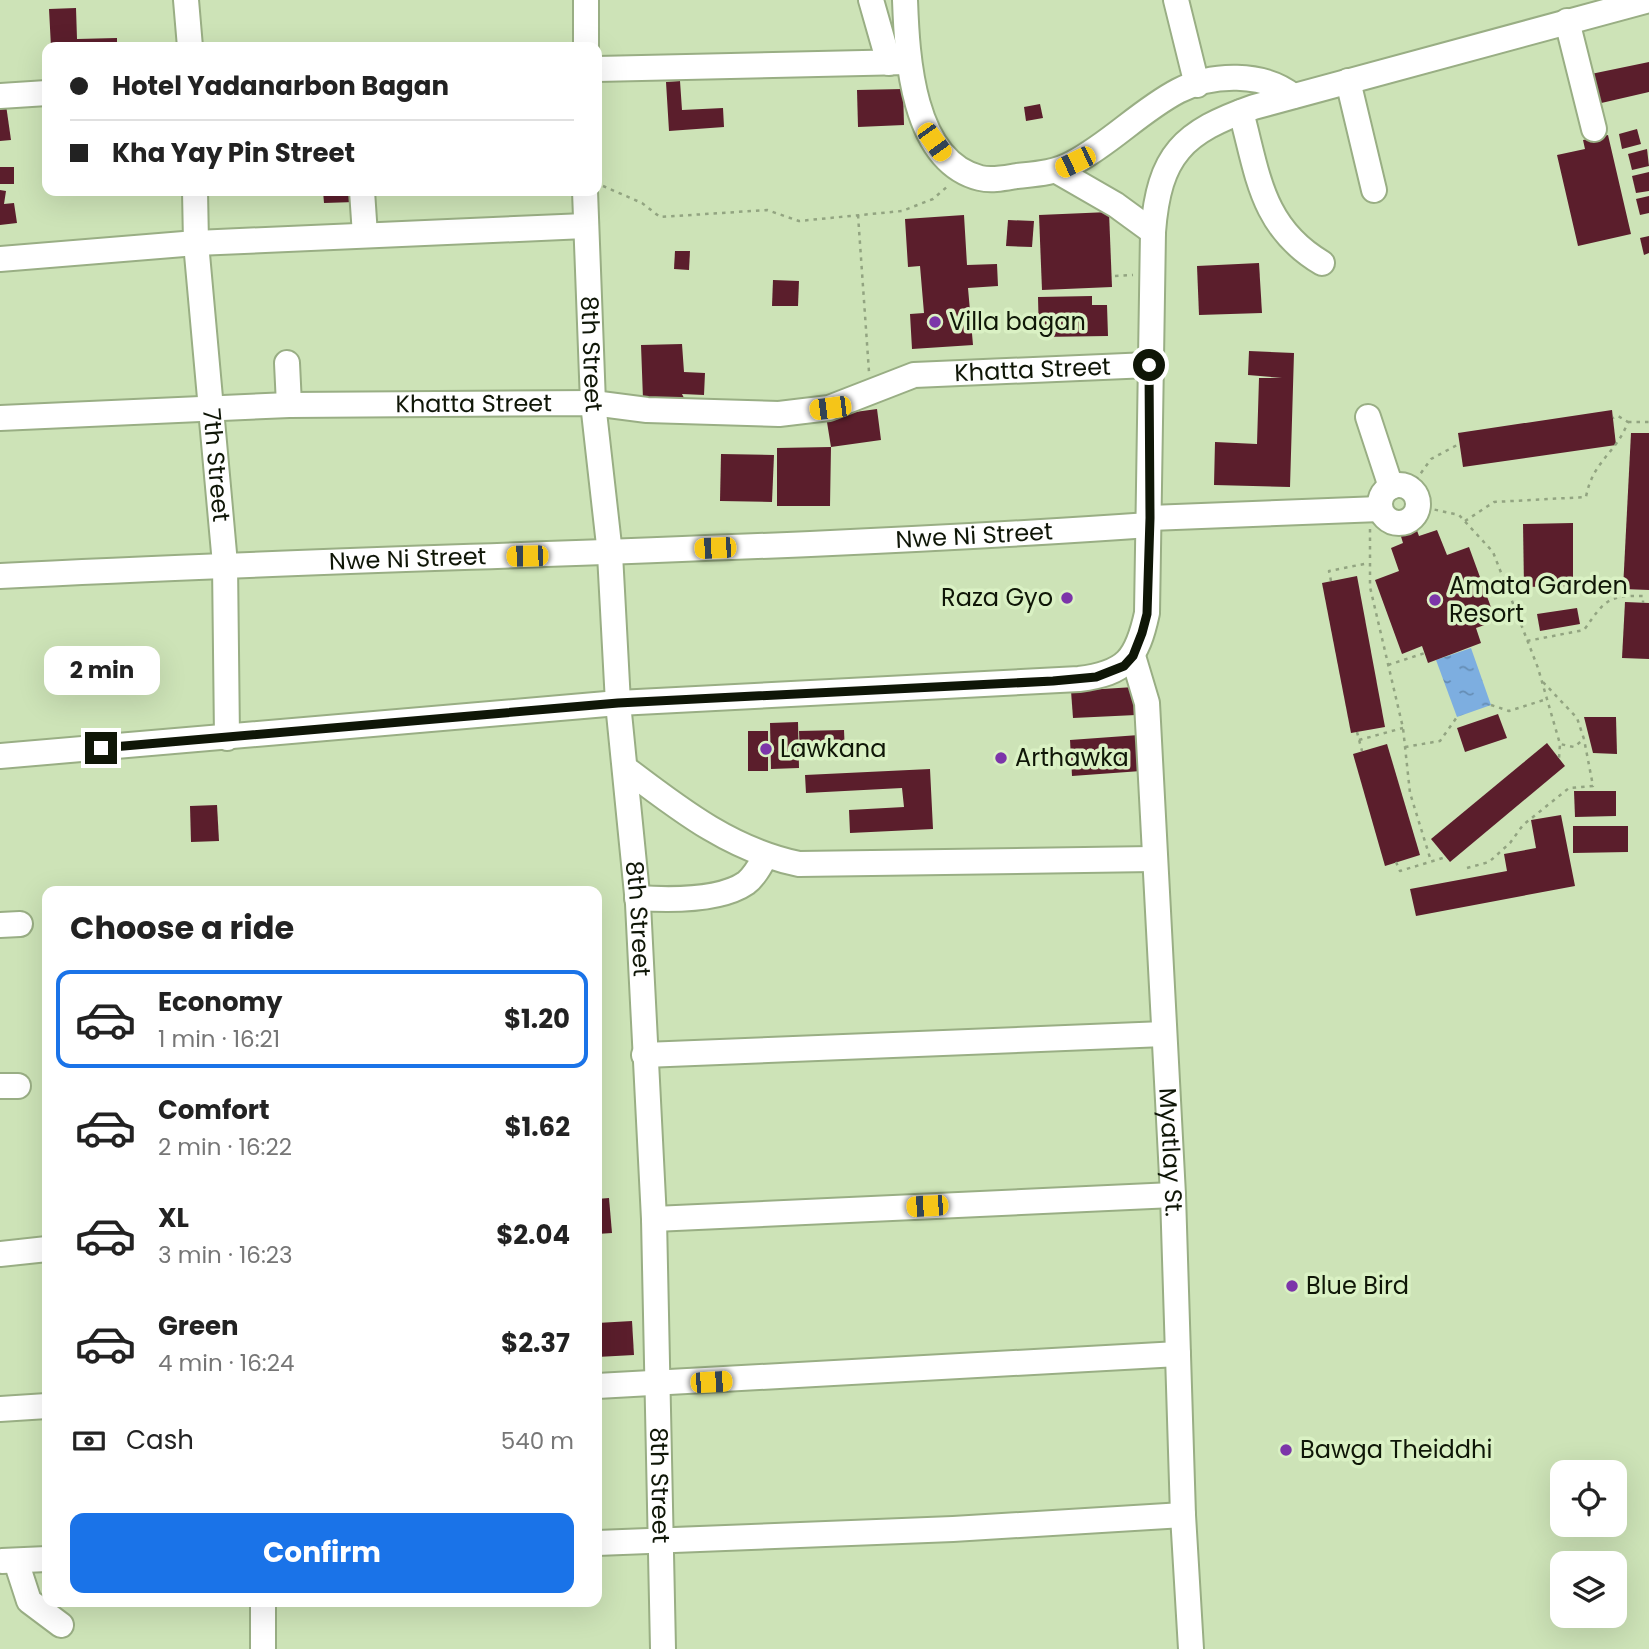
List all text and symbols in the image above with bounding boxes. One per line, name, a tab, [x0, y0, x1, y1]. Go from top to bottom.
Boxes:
text: Hotel Yadanarbon Bagan	[112, 68, 449, 104]
car	[914, 119, 955, 165]
text: Kha Yay Pin Street	[112, 135, 355, 171]
car	[1052, 143, 1099, 181]
street label: 8th Street	[573, 295, 611, 414]
place label: Villa bagan	[949, 305, 1086, 338]
marker: Villa bagan	[927, 314, 943, 330]
route start	[1133, 349, 1165, 381]
street label: Khatta Street	[954, 350, 1111, 389]
street label: Khatta Street	[395, 386, 552, 420]
car	[808, 395, 853, 421]
street label: 7th Street	[195, 407, 238, 523]
street label: Nwe Ni Street	[895, 514, 1054, 556]
car	[694, 537, 737, 559]
street label: Nwe Ni Street	[328, 539, 487, 578]
car	[506, 545, 549, 567]
place label: Amata Garden Resort	[1449, 569, 1628, 630]
place label: Raza Gyo	[941, 581, 1053, 614]
marker: Raza Gyo	[1059, 590, 1075, 606]
marker: Amata Garden Resort	[1427, 592, 1443, 608]
callout: 2 min	[43, 646, 159, 696]
text: 2 min	[70, 654, 134, 686]
route end	[85, 732, 117, 764]
place label: Lawkana	[780, 732, 886, 765]
marker: Lawkana	[758, 741, 774, 757]
place label: Arthawka	[1015, 741, 1129, 774]
marker: Arthawka	[993, 750, 1009, 766]
street label: 8th Street	[618, 859, 659, 977]
text: Choose a ride	[70, 905, 294, 950]
text: Economy	[158, 984, 282, 1020]
icon: car	[74, 988, 137, 1051]
text: $1.20	[504, 1001, 570, 1037]
text: 1 min · 16:21	[158, 1023, 280, 1055]
street label: Myatlay St.	[1151, 1087, 1191, 1217]
text: Comfort	[158, 1092, 270, 1128]
icon: car	[74, 1096, 137, 1159]
text: $1.62	[504, 1109, 570, 1145]
text: 2 min · 16:22	[158, 1131, 292, 1163]
car	[906, 1194, 949, 1218]
text: XL	[158, 1200, 189, 1236]
icon: car	[74, 1204, 137, 1267]
text: $2.04	[496, 1217, 570, 1253]
text: 3 min · 16:23	[158, 1239, 293, 1271]
place label: Blue Bird	[1306, 1269, 1409, 1302]
marker: Blue Bird	[1284, 1278, 1300, 1294]
text: Green	[158, 1308, 239, 1344]
icon: car	[74, 1312, 137, 1375]
text: $2.37	[501, 1325, 570, 1361]
text: 4 min · 16:24	[158, 1347, 294, 1379]
car	[690, 1370, 733, 1394]
icon: cash	[70, 1422, 108, 1460]
text: Cash	[126, 1422, 194, 1458]
text: 540 m	[501, 1425, 574, 1457]
street label: 8th Street	[642, 1427, 678, 1544]
place label: Bawga Theiddhi	[1300, 1433, 1492, 1466]
marker: Bawga Theiddhi	[1278, 1442, 1294, 1458]
map controls	[1550, 1460, 1627, 1628]
button: locate	[1550, 1460, 1627, 1537]
button: Confirm	[70, 1513, 574, 1593]
button: layers	[1550, 1551, 1627, 1628]

